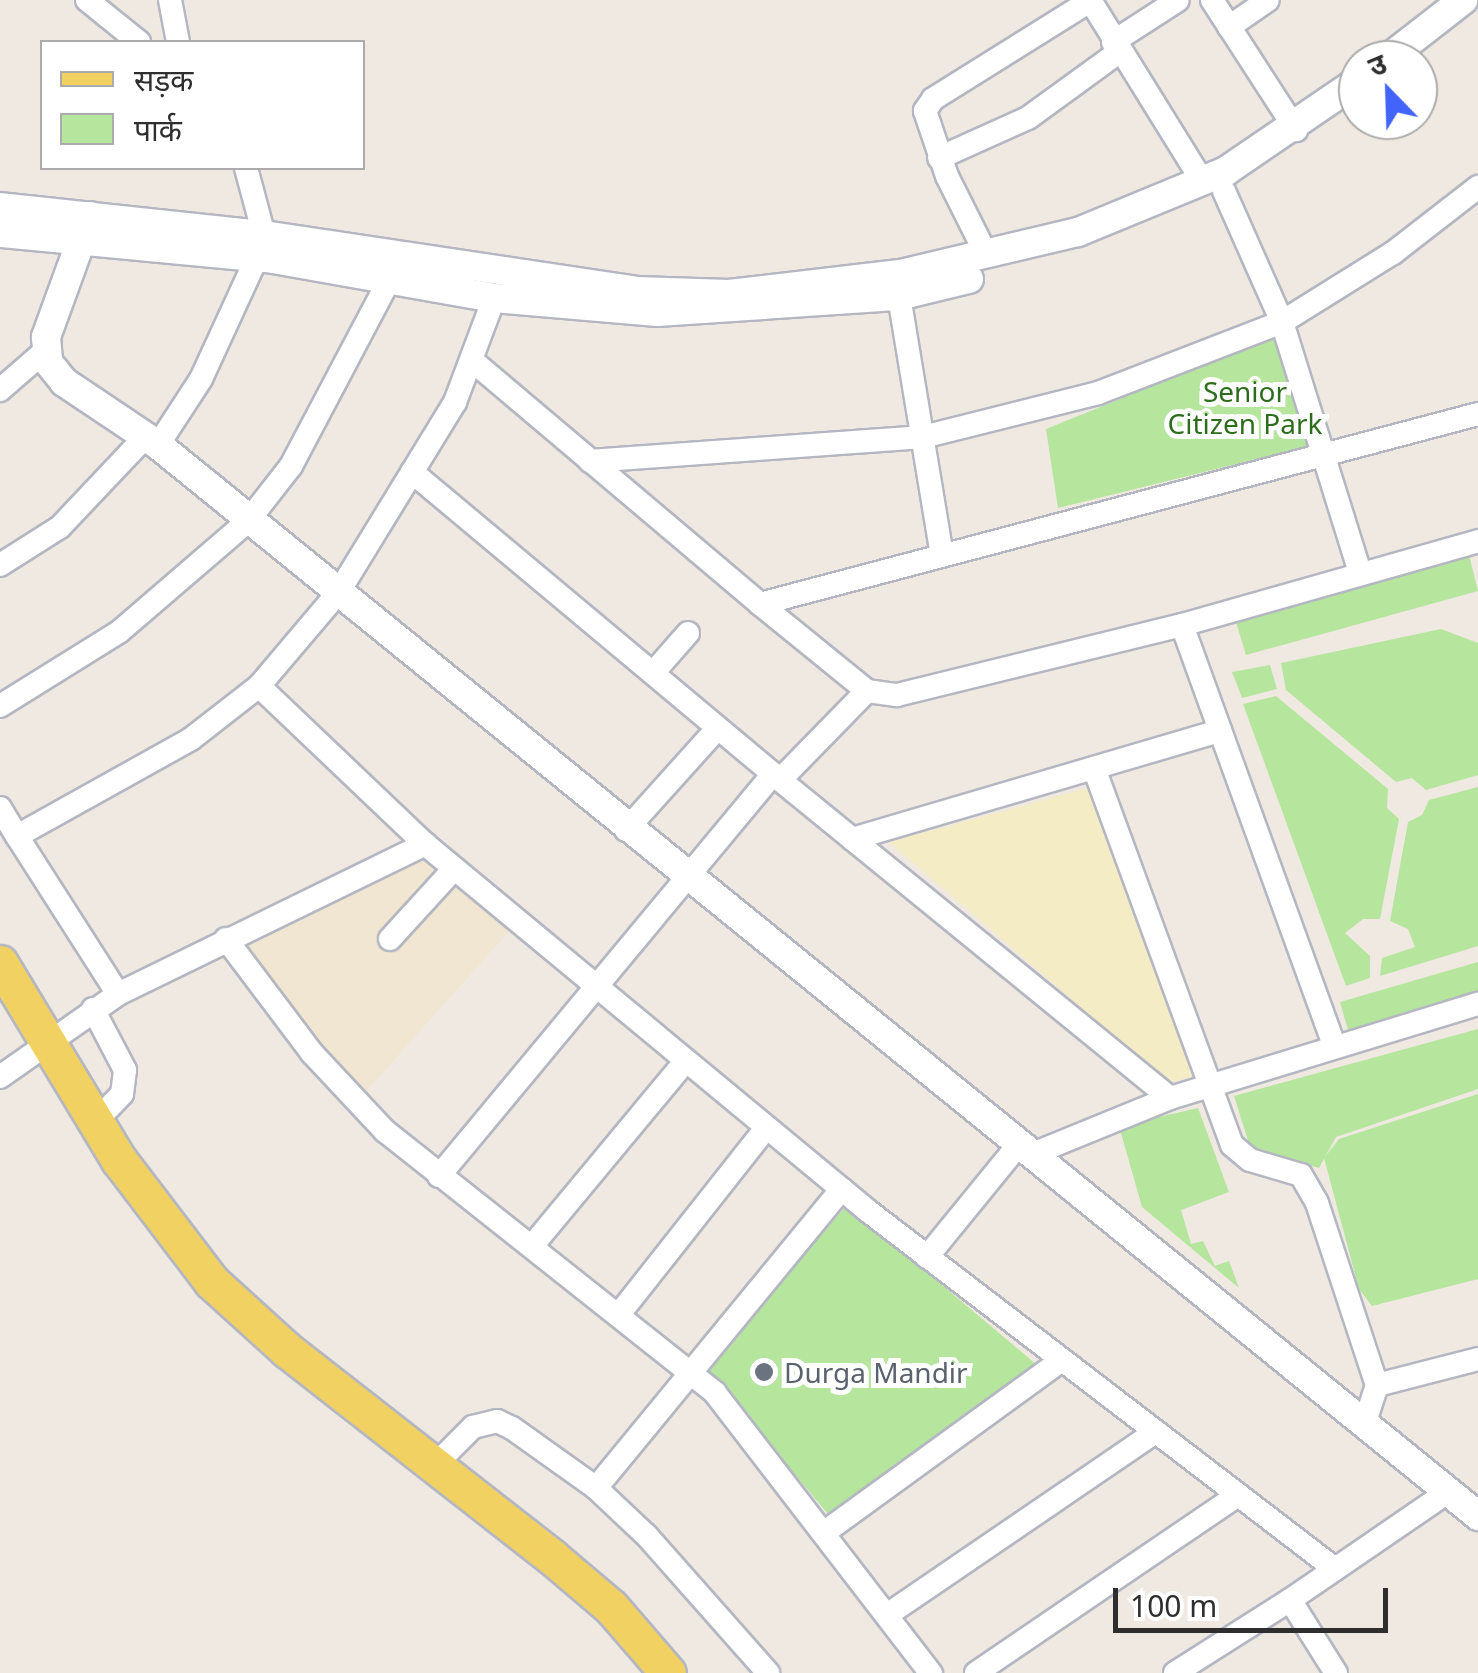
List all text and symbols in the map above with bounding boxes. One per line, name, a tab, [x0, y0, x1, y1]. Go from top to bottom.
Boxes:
legend	[40, 40, 365, 170]
north arrow	[1338, 40, 1438, 140]
text: उ	[1362, 44, 1392, 85]
text: सड़क	[134, 59, 193, 100]
text: पार्क	[134, 109, 182, 150]
park label: Senior Citizen Park	[1168, 374, 1322, 440]
place label: Durga Mandir	[784, 1355, 968, 1389]
marker: Durga Mandir	[753, 1361, 775, 1383]
scale bar	[1118, 1568, 1393, 1630]
text: 100 m	[1130, 1585, 1217, 1626]

